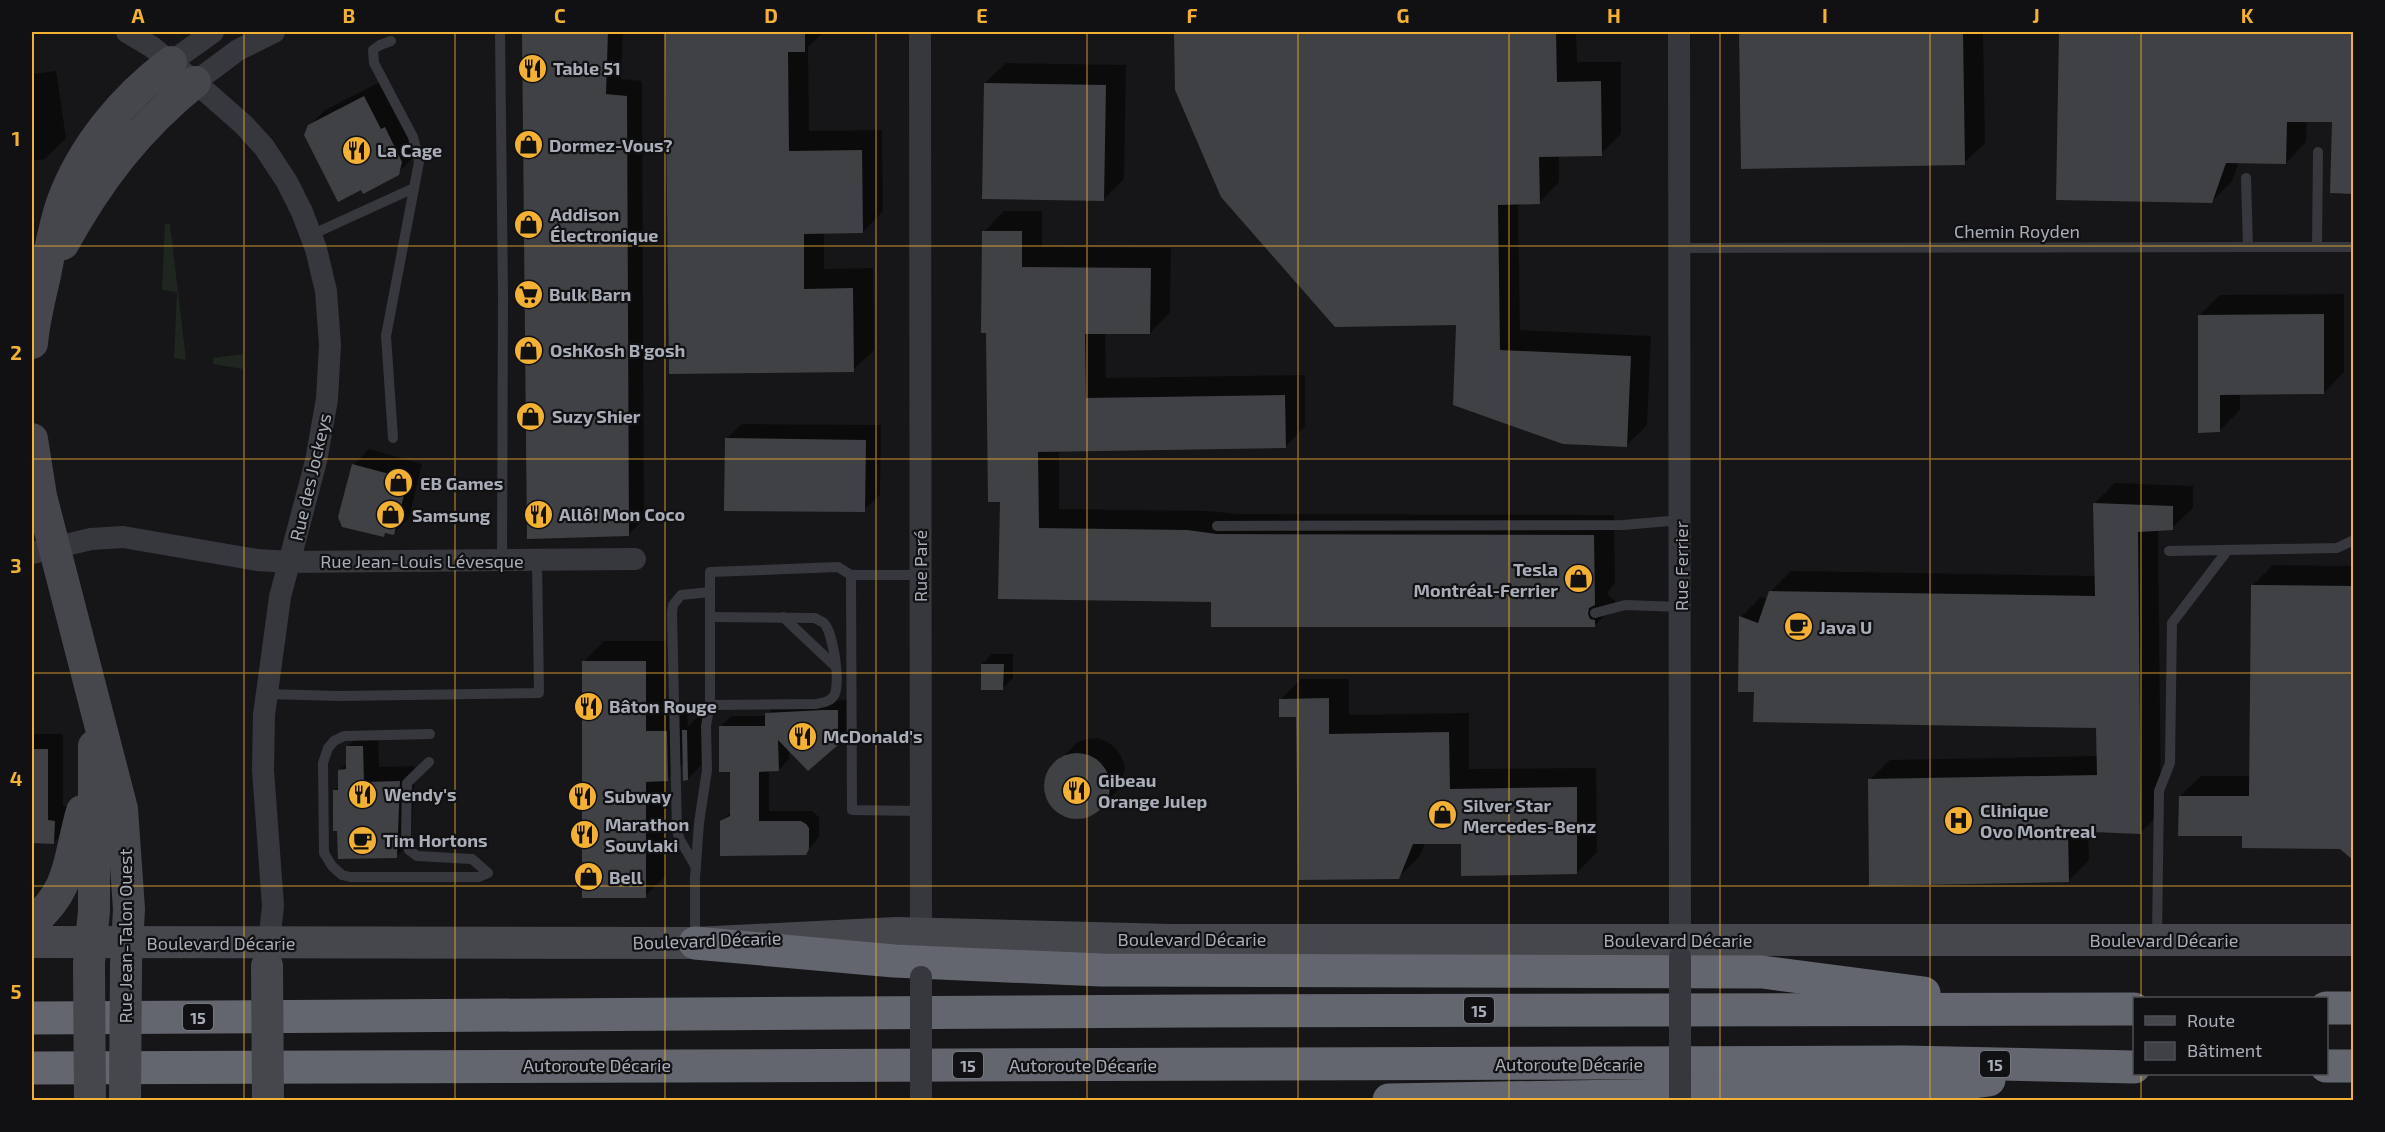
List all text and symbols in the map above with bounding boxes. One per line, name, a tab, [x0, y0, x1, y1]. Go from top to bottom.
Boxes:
text: A	[131, 3, 145, 27]
text: B	[343, 3, 355, 27]
text: C	[554, 3, 566, 27]
text: D	[764, 3, 778, 27]
text: E	[976, 3, 988, 27]
text: F	[1186, 3, 1198, 27]
text: G	[1397, 3, 1409, 27]
text: H	[1607, 3, 1621, 27]
text: I	[1822, 3, 1828, 27]
text: J	[2032, 3, 2040, 27]
text: K	[2241, 3, 2254, 27]
restaurant icon: Table 51	[516, 52, 548, 84]
place label: Table 51	[553, 57, 621, 79]
text: 1	[12, 126, 20, 150]
shop icon: Dormez-Vous?	[512, 129, 544, 161]
restaurant icon: La Cage	[340, 134, 372, 166]
place label: Dormez-Vous?	[549, 134, 673, 156]
place label: La Cage	[377, 139, 442, 161]
place label: Addison Électronique	[550, 203, 658, 246]
shop icon: Addison Électronique	[513, 208, 545, 240]
street label: Chemin Royden	[1954, 220, 2080, 242]
supermarket icon: Bulk Barn	[512, 278, 544, 310]
place label: Bulk Barn	[549, 283, 631, 305]
shop icon: OshKosh B'gosh	[513, 334, 545, 366]
place label: OshKosh B'gosh	[550, 339, 685, 361]
text: 2	[10, 340, 22, 364]
shop icon: Suzy Shier	[515, 400, 547, 432]
place label: Suzy Shier	[552, 405, 641, 427]
street label: Rue des Jockeys	[285, 411, 335, 543]
shop icon: EB Games	[383, 467, 415, 499]
place label: EB Games	[420, 472, 503, 494]
restaurant icon: Allô! Mon Coco	[522, 498, 554, 530]
shop icon: Samsung	[375, 499, 407, 531]
place label: Allô! Mon Coco	[559, 503, 685, 525]
place label: Samsung	[412, 504, 491, 526]
street label: Rue Ferrier	[1670, 521, 1692, 611]
street label: Rue Paré	[909, 530, 931, 602]
street label: Rue Jean-Louis Lévesque	[320, 550, 524, 572]
text: 3	[10, 553, 22, 577]
place label: Tesla Montréal-Ferrier	[1414, 558, 1558, 601]
shop icon: Tesla Montréal-Ferrier	[1563, 563, 1595, 595]
cafe icon: Java U	[1782, 611, 1814, 643]
place label: Java U	[1819, 616, 1872, 638]
restaurant icon: Bâton Rouge	[572, 690, 604, 722]
place label: Bâton Rouge	[609, 695, 717, 717]
restaurant icon: McDonald's	[786, 720, 818, 752]
place label: McDonald's	[823, 725, 923, 747]
text: 4	[10, 766, 23, 790]
place label: Gibeau Orange Julep	[1098, 769, 1208, 812]
restaurant icon: Gibeau Orange Julep	[1061, 774, 1093, 806]
restaurant icon: Wendy's	[347, 778, 379, 810]
restaurant icon: Subway	[567, 780, 599, 812]
place label: Wendy's	[384, 783, 457, 805]
place label: Subway	[604, 785, 672, 807]
place label: Silver Star Mercedes-Benz	[1463, 794, 1596, 837]
shop icon: Silver Star Mercedes-Benz	[1426, 799, 1458, 831]
place label: Clinique Ovo Montreal	[1980, 799, 2096, 842]
hospital icon: Clinique Ovo Montreal	[1943, 804, 1975, 836]
place label: Marathon Souvlaki	[605, 813, 689, 856]
restaurant icon: Marathon Souvlaki	[568, 818, 600, 850]
cafe icon: Tim Hortons	[346, 824, 378, 856]
place label: Tim Hortons	[383, 829, 488, 851]
street label: Rue Jean-Talon Ouest	[114, 849, 136, 1023]
shop icon: Bell	[572, 861, 604, 893]
place label: Bell	[609, 866, 643, 888]
street label: Boulevard Décarie	[632, 926, 782, 954]
street label: Boulevard Décarie	[1118, 928, 1266, 950]
street label: Boulevard Décarie	[1604, 929, 1752, 951]
street label: Boulevard Décarie	[2090, 929, 2238, 951]
street label: Boulevard Décarie	[147, 932, 295, 954]
text: 5	[10, 979, 22, 1003]
road number: 15	[1464, 997, 1494, 1023]
legend	[2133, 997, 2328, 1075]
road number: 15	[183, 1004, 213, 1030]
text: Route	[2187, 1009, 2235, 1031]
text: Bâtiment	[2187, 1039, 2262, 1061]
road number: 15	[1980, 1051, 2010, 1077]
road number: 15	[953, 1052, 983, 1078]
street label: Autoroute Décarie	[1495, 1053, 1643, 1075]
street label: Autoroute Décarie	[523, 1054, 671, 1076]
street label: Autoroute Décarie	[1009, 1054, 1157, 1076]

